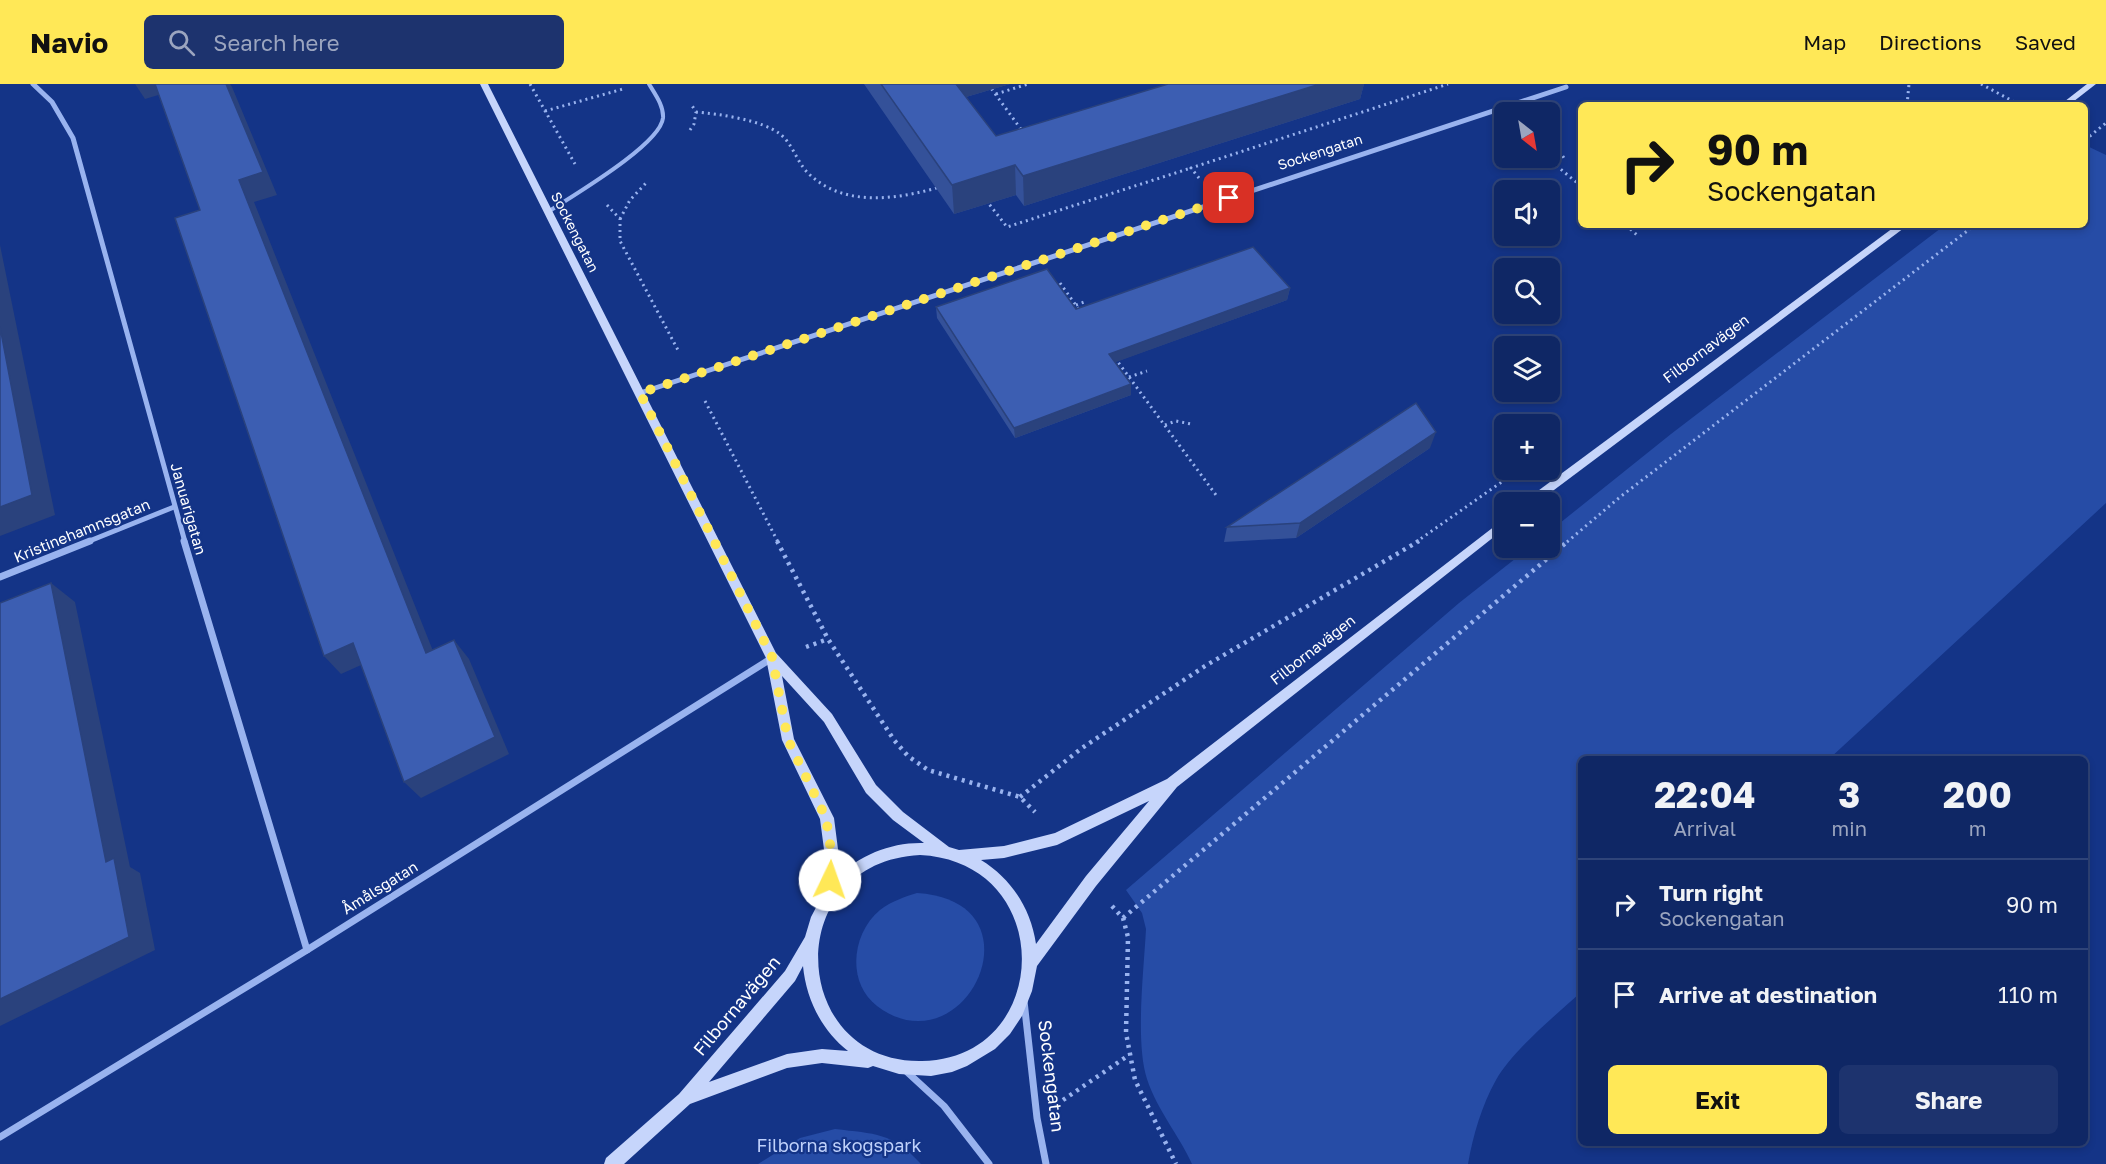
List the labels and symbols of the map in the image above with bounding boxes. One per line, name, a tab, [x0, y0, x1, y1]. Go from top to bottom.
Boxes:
north arrow	[1494, 102, 1560, 168]
street label: Sockengatan	[1275, 130, 1364, 173]
pin	[1203, 172, 1254, 223]
street label: Sockengatan	[548, 189, 603, 275]
street label: Filbornavägen	[1659, 310, 1752, 386]
street label: Januarigatan	[167, 461, 211, 557]
street label: Kristinehamnsgatan	[11, 494, 152, 566]
street label: Filbornavägen	[1266, 610, 1358, 688]
position arrow	[798, 848, 862, 912]
street label: Åmålsgatan	[338, 857, 421, 918]
street label: Filbornavägen	[688, 951, 784, 1060]
street label: Sockengatan	[1034, 1018, 1070, 1133]
park label: Filborna skogspark	[756, 1134, 922, 1156]

